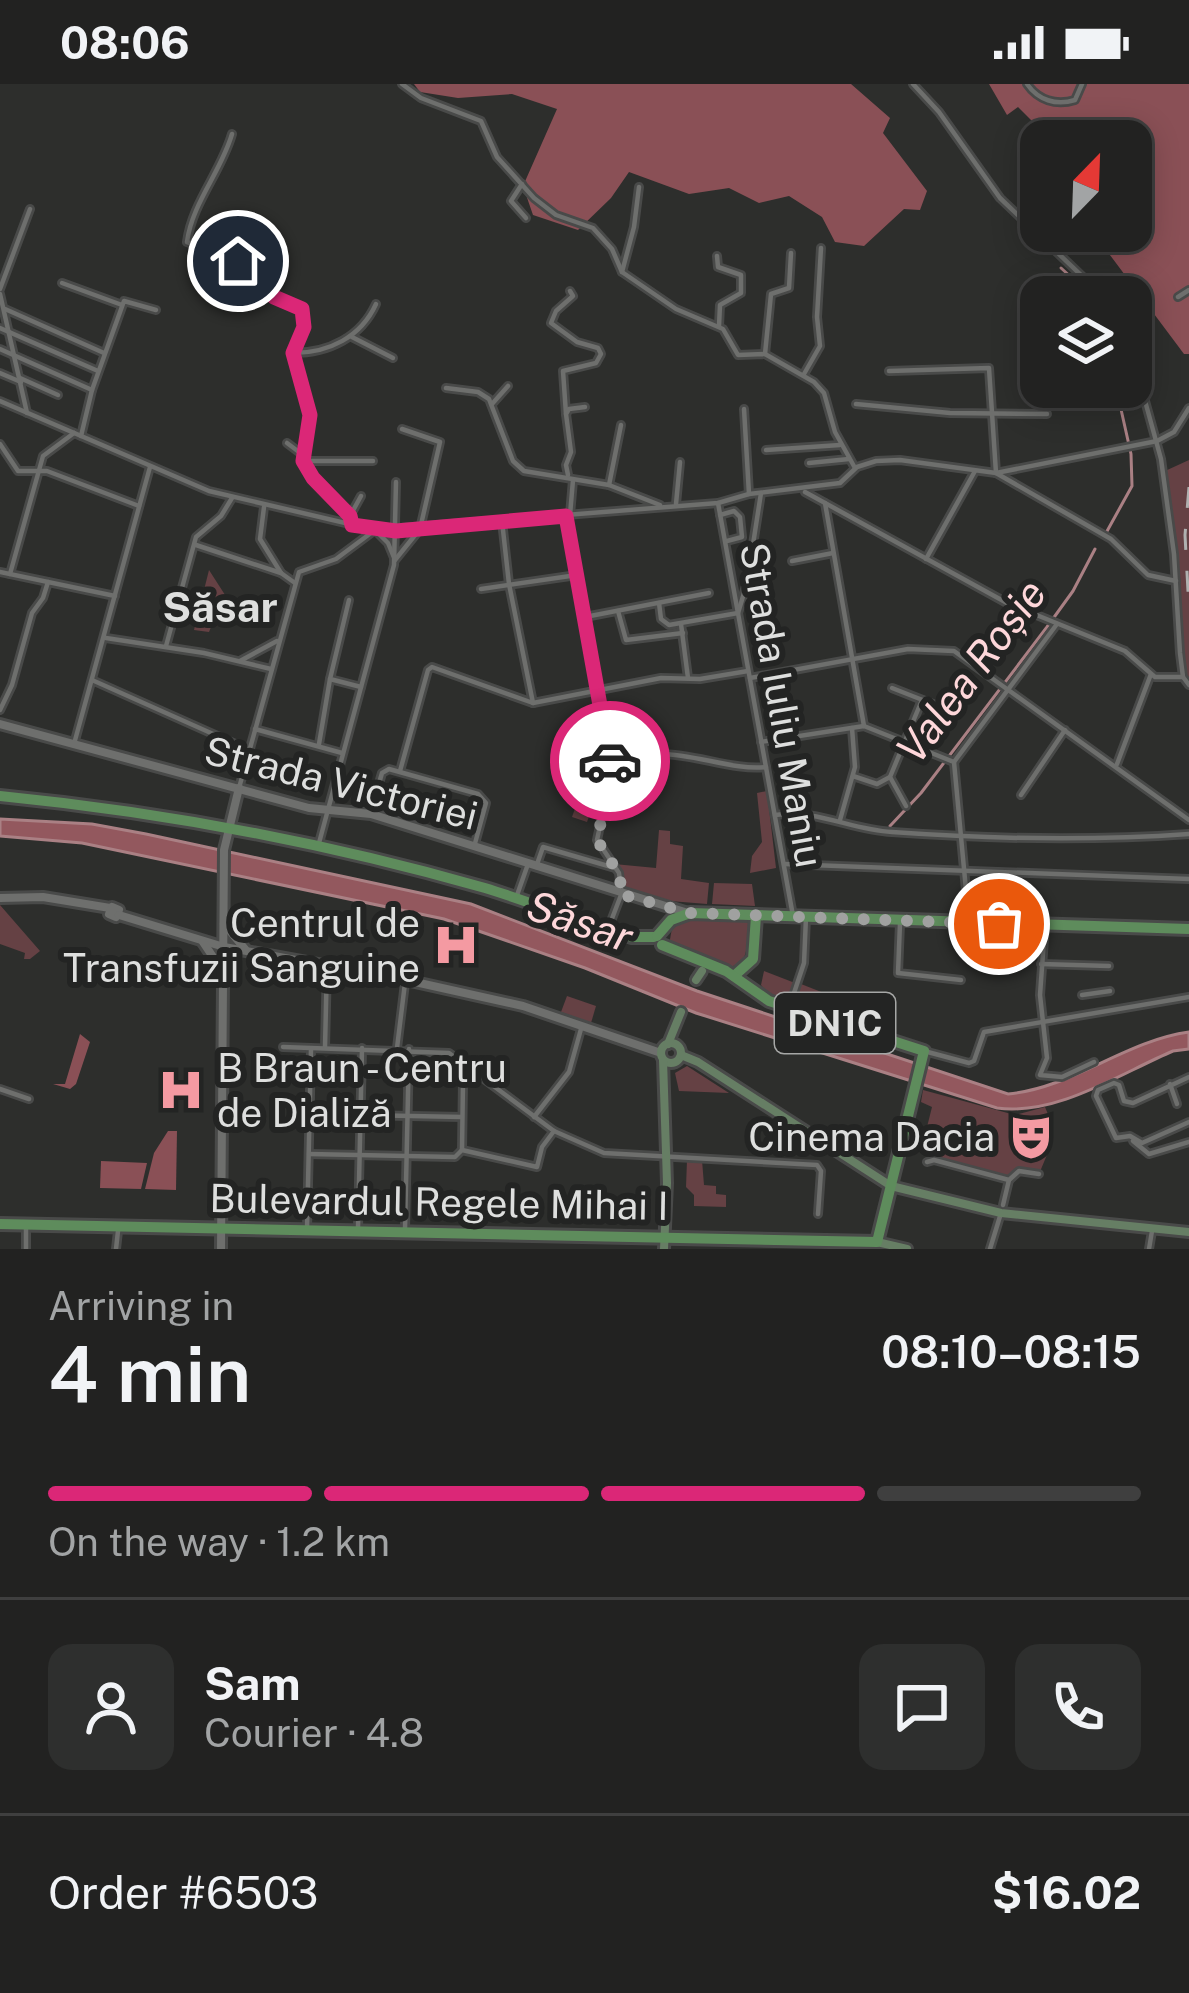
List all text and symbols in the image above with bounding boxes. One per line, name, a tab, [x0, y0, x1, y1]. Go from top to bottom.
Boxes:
text: 08:06	[60, 16, 190, 69]
north arrow	[1020, 120, 1152, 252]
map controls	[1020, 120, 1152, 408]
pin	[187, 210, 289, 312]
icon: home	[205, 228, 271, 294]
button: layers	[1020, 276, 1152, 408]
street label: Strada Iuliu Maniu	[731, 539, 833, 871]
water label: Valea Roșie	[886, 569, 1055, 772]
district label: Săsar	[162, 582, 278, 631]
courier	[550, 701, 670, 821]
street label: Strada Victoriei	[200, 727, 482, 839]
icon: car	[577, 728, 643, 794]
pin	[948, 873, 1050, 975]
water label: Săsar	[521, 880, 641, 962]
icon: bag	[966, 891, 1032, 957]
place label: Centrul de Transfuzii Sanguine	[63, 900, 420, 991]
hospital icon: Centrul de Transfuzii Sanguine	[431, 920, 481, 970]
road number: DN1C	[775, 993, 895, 1053]
place label: B Braun - Centru de Dializă	[217, 1045, 507, 1136]
hospital icon: B Braun - Centru de Dializă	[156, 1065, 206, 1115]
theatre icon: Cinema Dacia	[1006, 1112, 1056, 1162]
place label: Cinema Dacia	[748, 1114, 995, 1160]
street label: Bulevardul Regele Mihai I	[209, 1175, 669, 1229]
text: Arriving in	[48, 1283, 234, 1329]
text: 08:10–08:15	[881, 1325, 1141, 1378]
text: 4 min	[48, 1328, 251, 1420]
text: On the way · 1.2 km	[48, 1519, 390, 1565]
button: person	[48, 1644, 174, 1770]
button: chat	[859, 1644, 985, 1770]
button: phone	[1015, 1644, 1141, 1770]
text: Sam	[204, 1657, 301, 1710]
text: Courier · 4.8	[204, 1710, 424, 1756]
text: Order #6503	[48, 1866, 318, 1919]
text: $16.02	[992, 1866, 1141, 1919]

